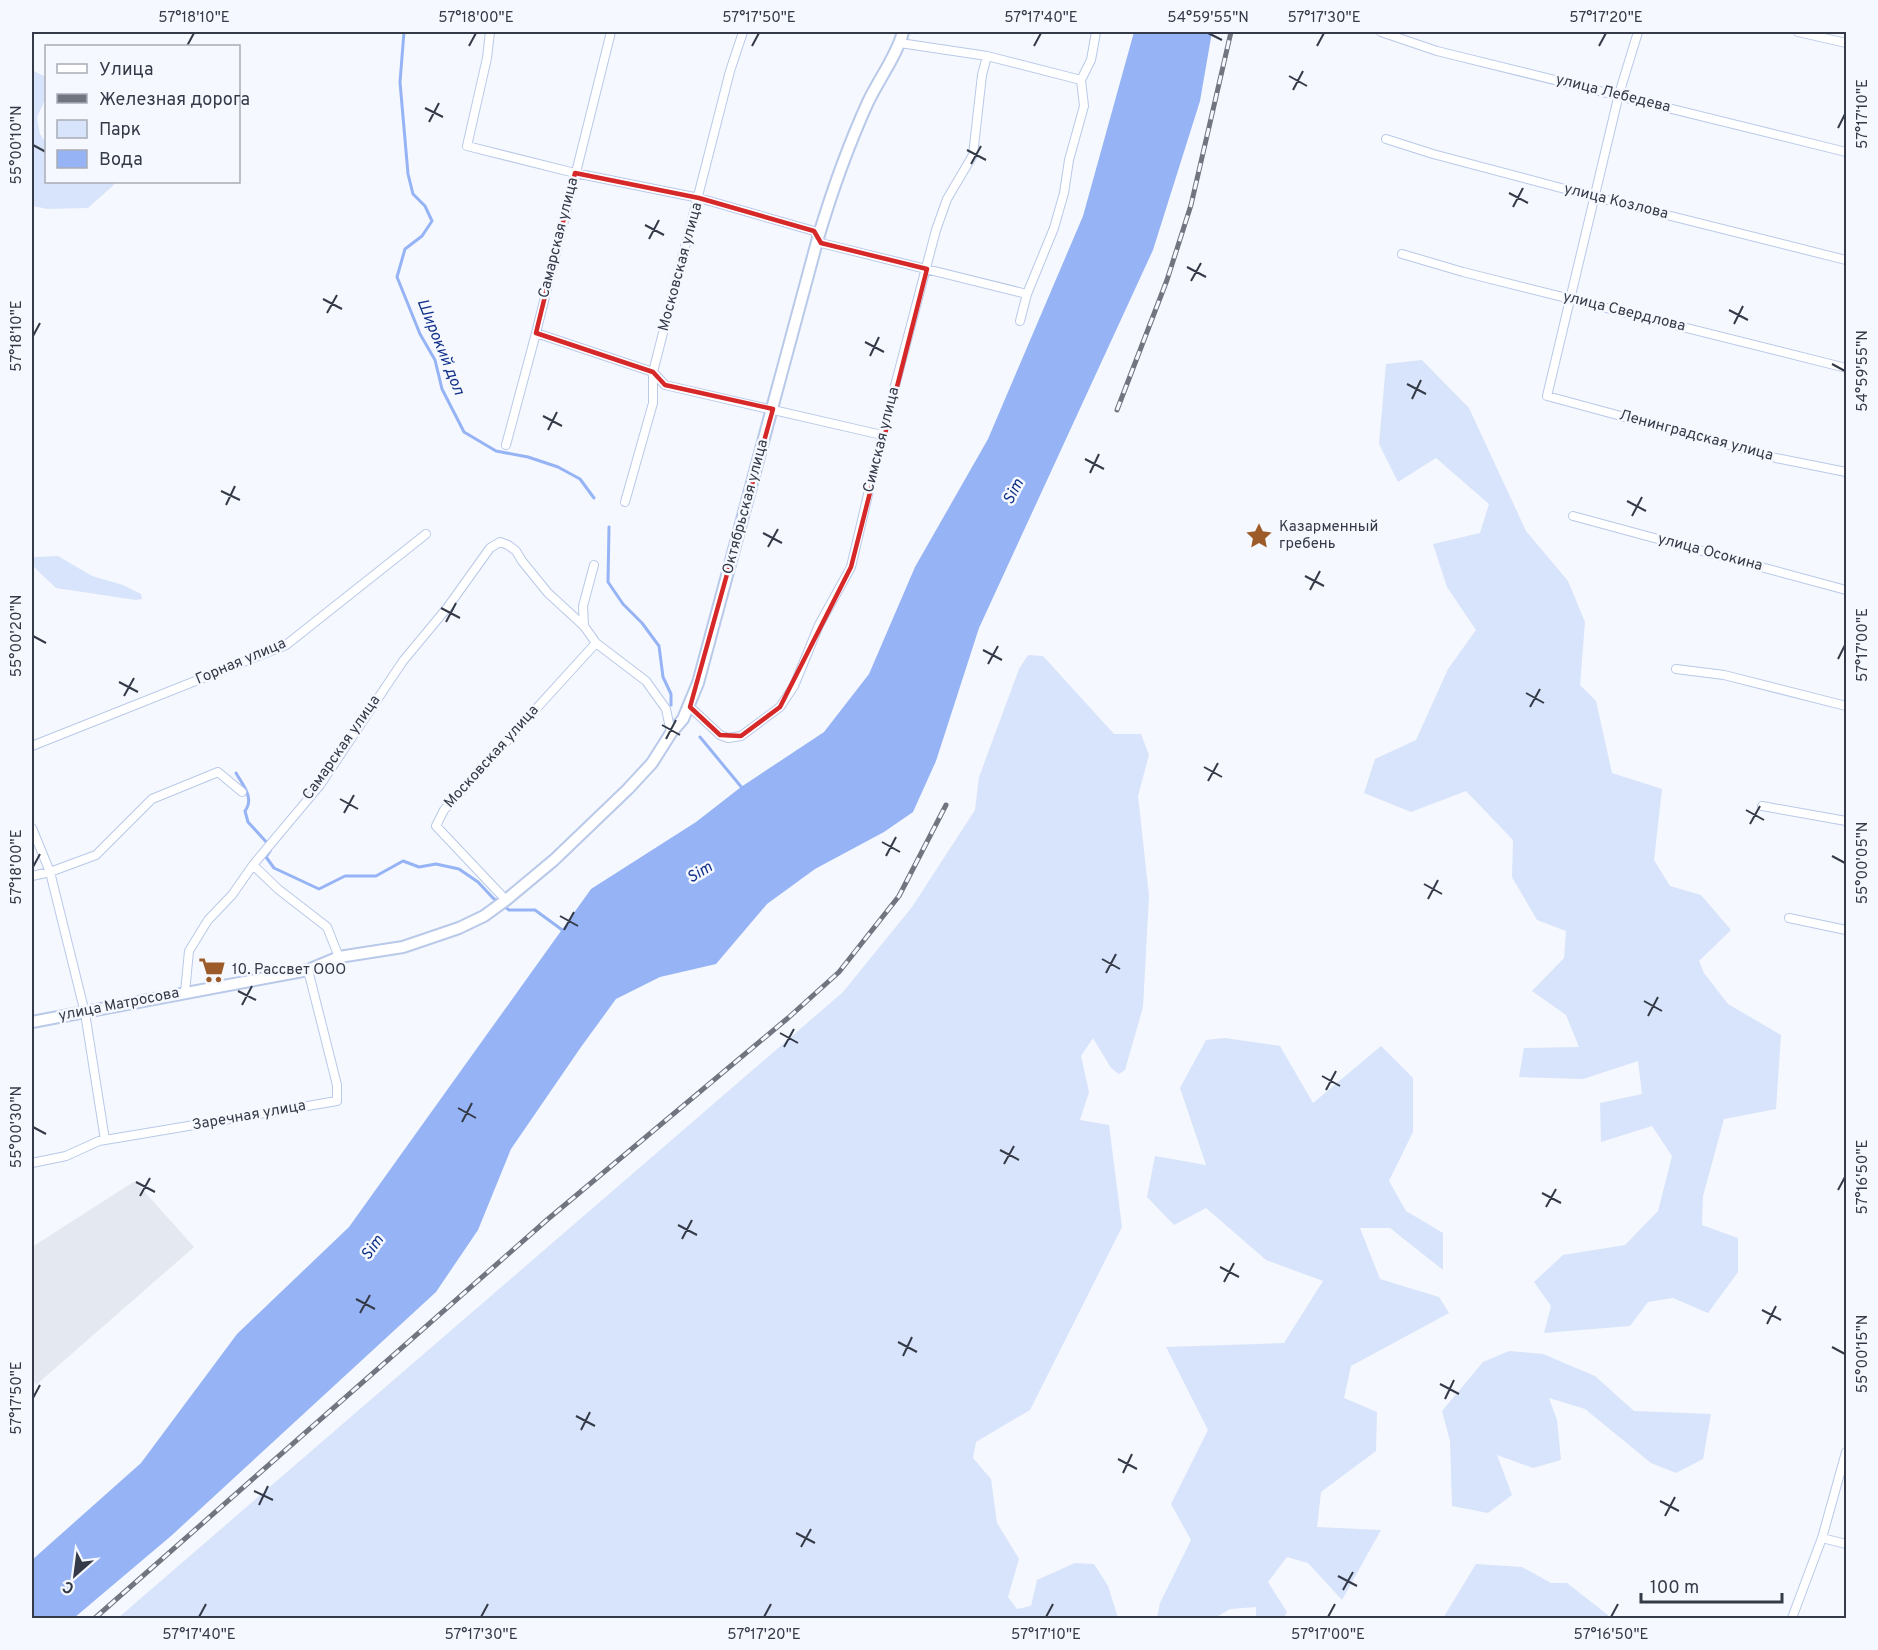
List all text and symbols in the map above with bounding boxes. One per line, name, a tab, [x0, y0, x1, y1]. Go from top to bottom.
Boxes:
text: 57°18'10"E	[158, 9, 230, 28]
text: 57°18'00"E	[438, 9, 514, 28]
text: 57°17'50"E	[722, 9, 796, 28]
text: 57°17'40"E	[1004, 9, 1078, 28]
text: 54°59'55"N	[1167, 9, 1249, 28]
text: 57°17'30"E	[1287, 9, 1361, 28]
text: 57°17'20"E	[1569, 9, 1643, 28]
legend	[45, 45, 240, 183]
text: Улица	[99, 59, 153, 82]
street label: улица Лебедева	[1554, 71, 1672, 117]
text: 57°17'10"E	[1854, 79, 1873, 149]
text: Железная дорога	[99, 89, 250, 112]
text: 55°00'10"N	[8, 105, 27, 185]
text: Парк	[99, 119, 141, 142]
text: Вода	[99, 149, 143, 172]
street label: Самарская улица	[535, 176, 583, 300]
street label: улица Козлова	[1562, 180, 1670, 224]
street label: Московская улица	[655, 201, 707, 333]
street label: улица Свердлова	[1561, 288, 1687, 336]
water label: Широкий дол	[412, 296, 469, 399]
text: 57°18'10"E	[8, 300, 27, 372]
text: 54°59'55"N	[1854, 330, 1873, 412]
street label: Симская улица	[860, 385, 904, 495]
street label: Ленинградская улица	[1617, 406, 1775, 466]
street label: Октябрьская улица	[719, 437, 773, 577]
water label: Sim	[999, 476, 1029, 508]
place label: Казарменный гребень	[1279, 518, 1378, 554]
place icon: Казарменный гребень	[1244, 521, 1274, 551]
street label: улица Осокина	[1655, 530, 1765, 576]
text: 55°00'20"N	[8, 595, 27, 677]
text: 57°17'00"E	[1854, 608, 1873, 682]
street label: Горная улица	[193, 634, 289, 690]
street label: Самарская улица	[299, 692, 385, 804]
street label: Московская улица	[441, 701, 543, 813]
text: 55°00'05"N	[1854, 822, 1873, 904]
text: 57°18'00"E	[8, 829, 27, 905]
water label: Sim	[684, 858, 716, 888]
supermarket icon: 10. Рассвет ООО	[197, 955, 227, 985]
place label: 10. Рассвет ООО	[232, 961, 346, 980]
street label: улица Матросова	[57, 984, 181, 1026]
text: 55°00'30"N	[8, 1086, 27, 1168]
street label: Заречная улица	[191, 1097, 307, 1135]
text: 57°16'50"E	[1854, 1140, 1873, 1214]
water label: Sim	[357, 1232, 389, 1264]
text: 55°00'15"N	[1854, 1315, 1873, 1393]
text: 57°17'50"E	[8, 1361, 27, 1435]
north arrow	[45, 1545, 105, 1605]
scale bar	[1641, 1566, 1782, 1604]
text: С	[60, 1575, 78, 1598]
text: 100 m	[1650, 1577, 1699, 1600]
text: 57°17'40"E	[162, 1626, 236, 1645]
text: 57°17'30"E	[444, 1626, 518, 1645]
text: 57°17'20"E	[727, 1626, 801, 1645]
text: 57°17'10"E	[1011, 1626, 1081, 1645]
text: 57°17'00"E	[1291, 1626, 1365, 1645]
text: 57°16'50"E	[1574, 1626, 1648, 1645]

